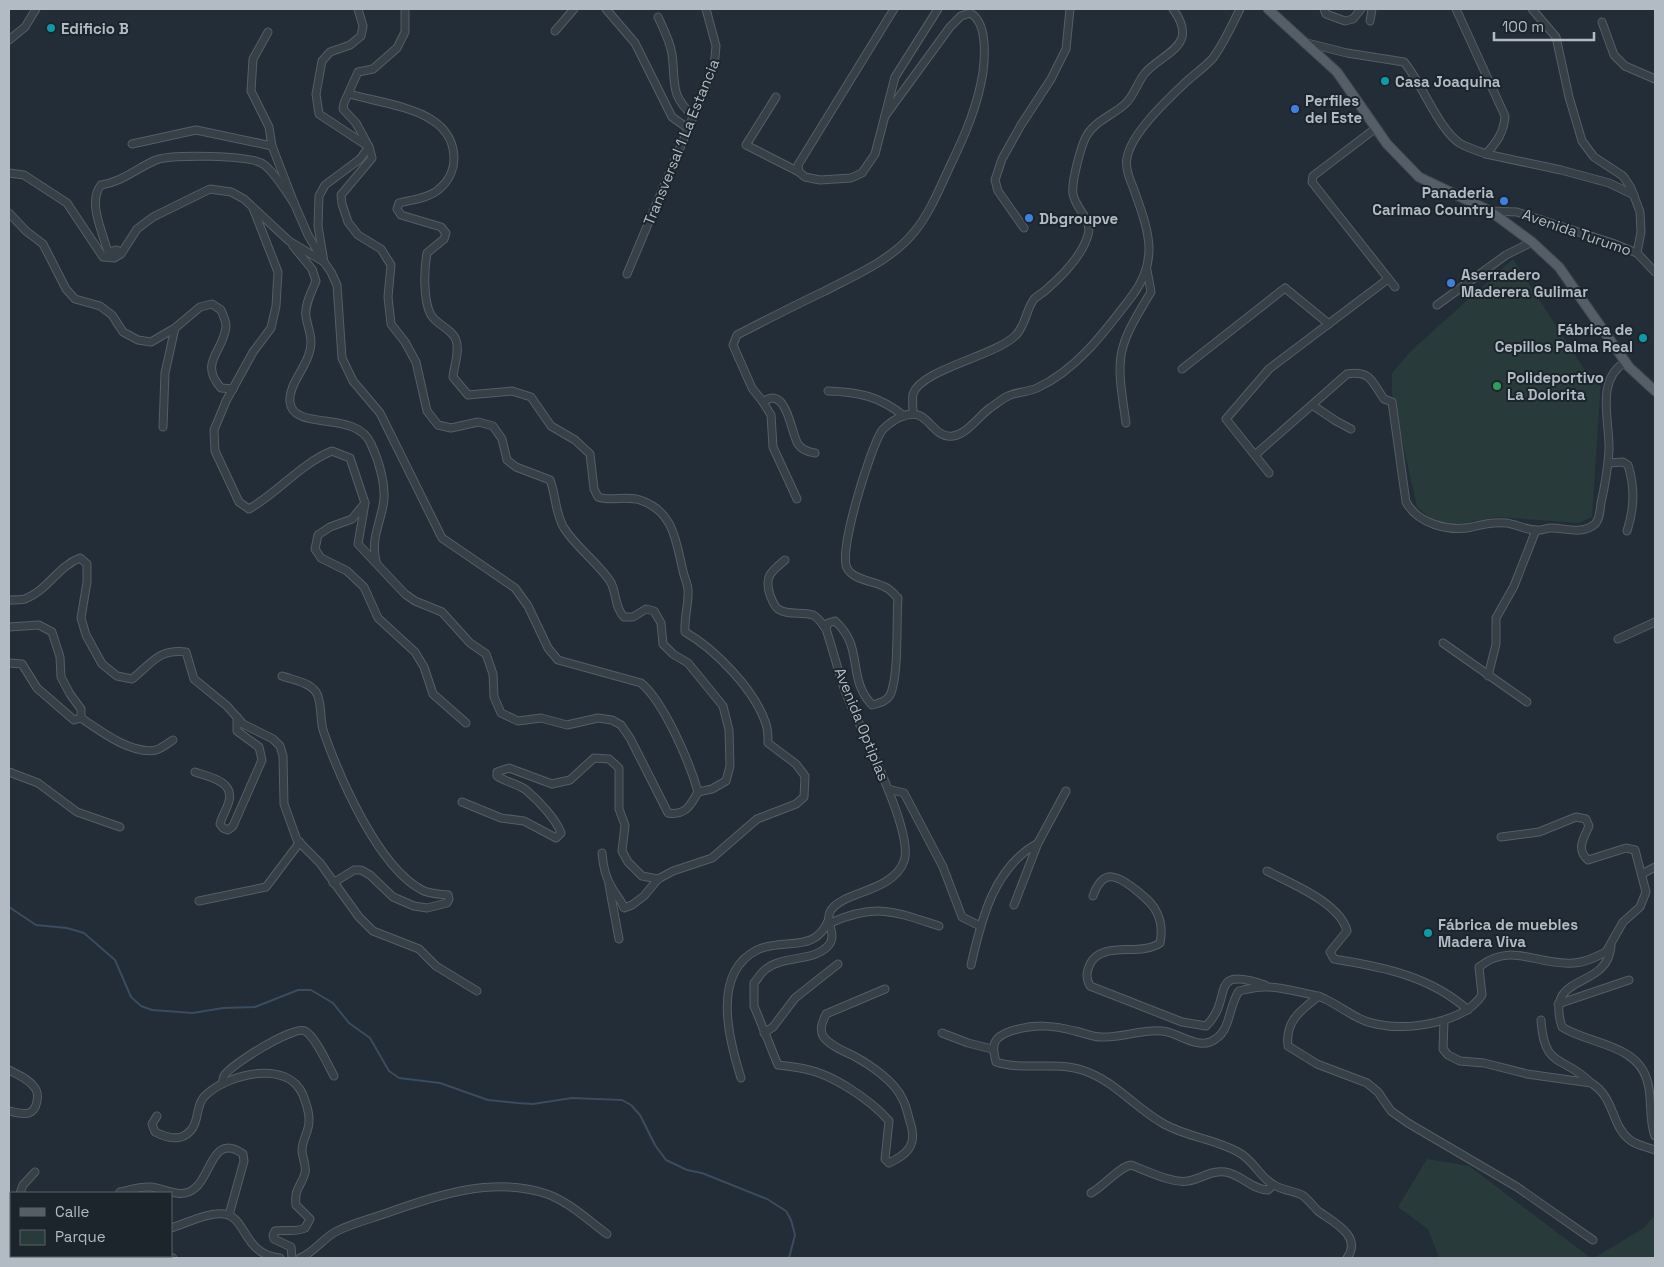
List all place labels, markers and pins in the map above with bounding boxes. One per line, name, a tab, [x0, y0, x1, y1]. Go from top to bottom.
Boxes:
place label: Edificio B	[61, 19, 129, 38]
marker: Edificio B	[45, 22, 57, 34]
place label: Casa Joaquina	[1395, 72, 1501, 91]
marker: Casa Joaquina	[1379, 75, 1391, 87]
place label: Perfiles del Este	[1305, 91, 1363, 127]
marker: Perfiles del Este	[1289, 103, 1301, 115]
place label: Panaderia Carimao Country	[1372, 183, 1494, 219]
marker: Panaderia Carimao Country	[1498, 195, 1510, 207]
place label: Dbgroupve	[1039, 209, 1119, 228]
marker: Dbgroupve	[1023, 212, 1035, 224]
place label: Aserradero Maderera Gulimar	[1461, 265, 1588, 301]
marker: Aserradero Maderera Gulimar	[1445, 277, 1457, 289]
place label: Fábrica de Cepillos Palma Real	[1495, 320, 1633, 356]
marker: Fábrica de Cepillos Palma Real	[1637, 332, 1649, 344]
place label: Polideportivo La Dolorita	[1507, 368, 1604, 404]
marker: Polideportivo La Dolorita	[1491, 380, 1503, 392]
place label: Fábrica de muebles Madera Viva	[1438, 915, 1578, 951]
marker: Fábrica de muebles Madera Viva	[1422, 927, 1434, 939]

